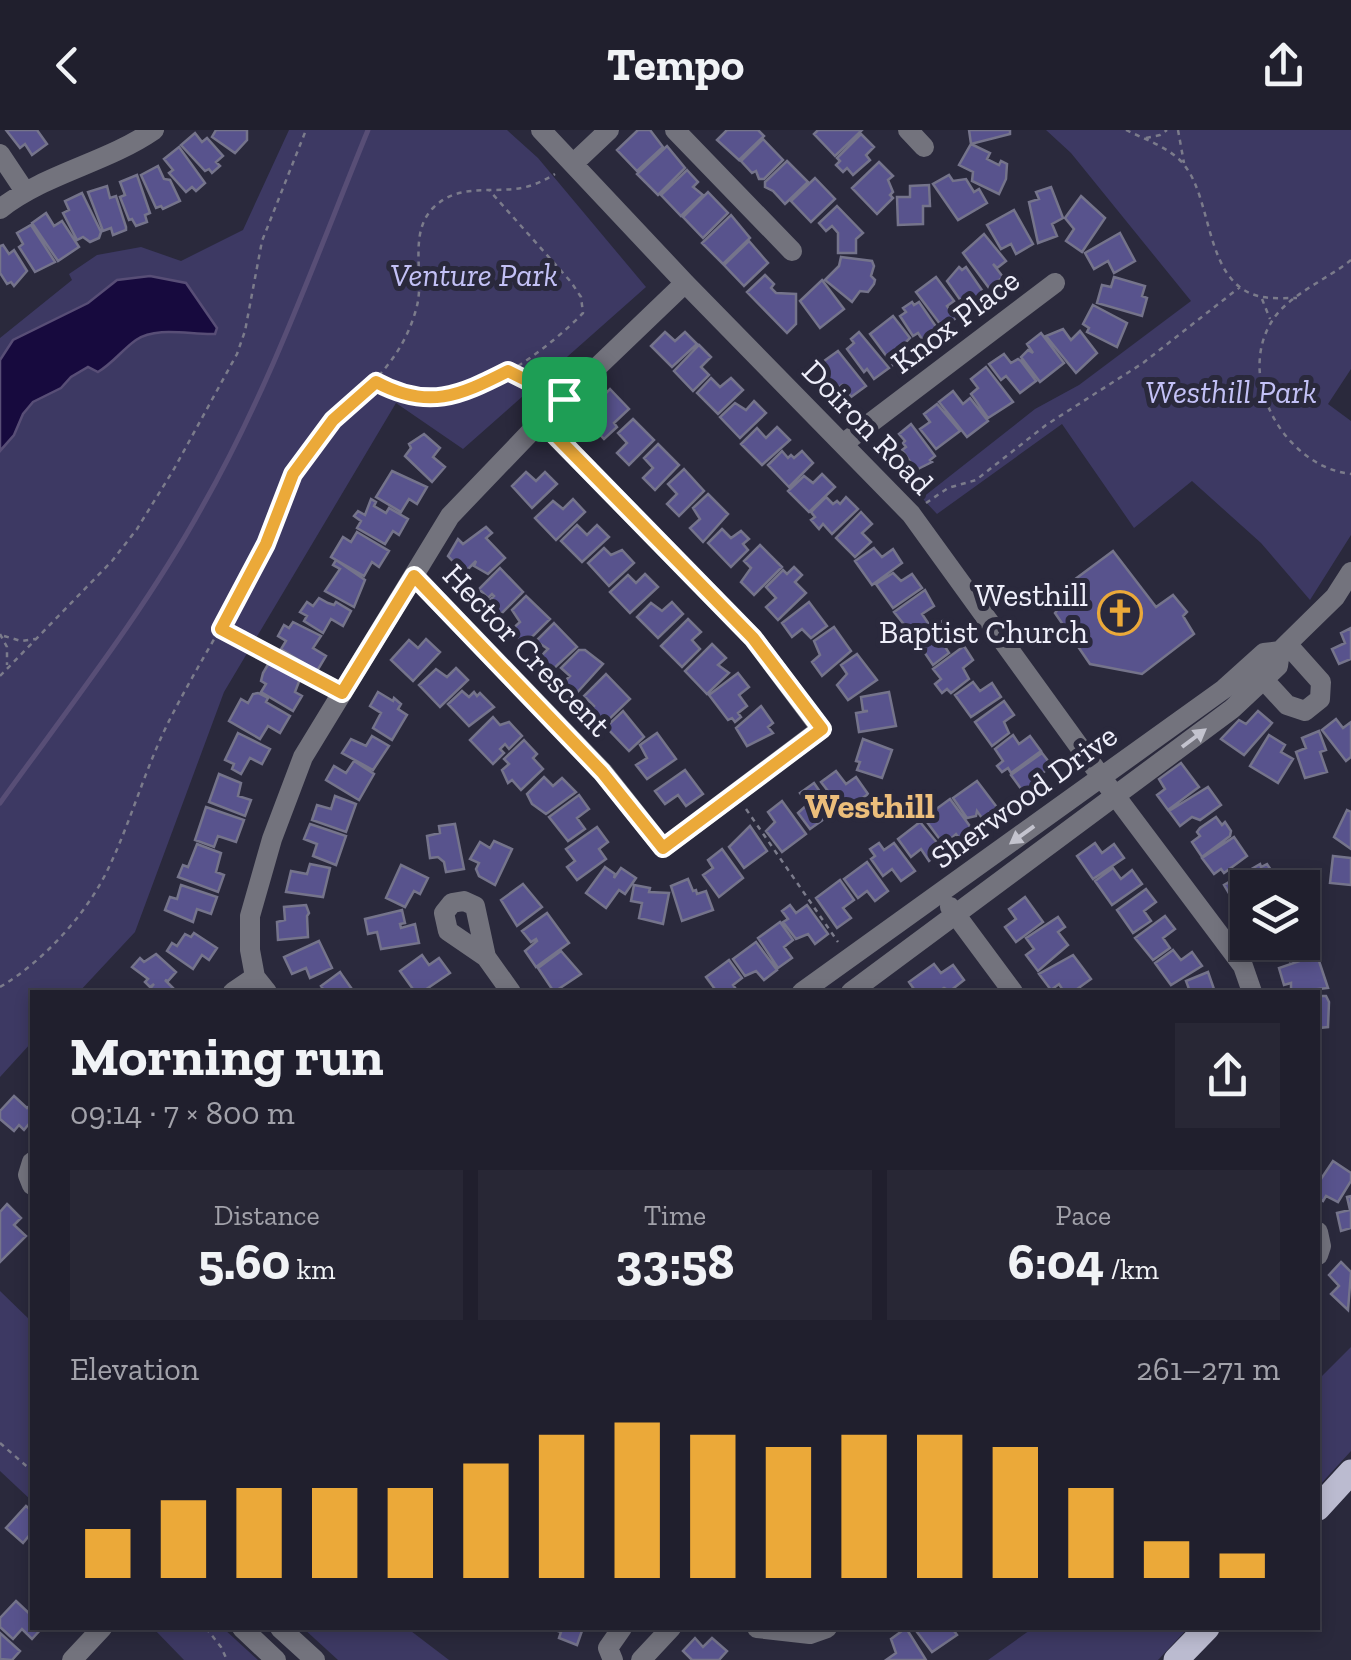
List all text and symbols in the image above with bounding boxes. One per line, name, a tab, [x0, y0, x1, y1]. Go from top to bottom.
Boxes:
icon: back	[40, 38, 95, 93]
text: Tempo	[607, 38, 744, 92]
icon: share	[1256, 38, 1311, 93]
park label: Venture Park	[390, 256, 558, 294]
street label: Knox Place	[883, 261, 1027, 381]
street label: Doiron Road	[795, 352, 942, 502]
pin	[522, 357, 607, 442]
icon: arrive	[537, 372, 592, 427]
park label: Westhill Park	[1145, 373, 1317, 411]
street label: Hector Crescent	[435, 556, 619, 744]
place label: Westhill Baptist Church	[879, 576, 1088, 651]
church icon: Westhill Baptist Church	[1097, 590, 1143, 636]
street label: Sherwood Drive	[924, 716, 1124, 876]
one-way arrow	[1181, 729, 1207, 749]
district label: Westhill	[805, 785, 935, 827]
one-way arrow	[1009, 824, 1036, 844]
map controls	[1230, 870, 1320, 960]
button: layers	[1230, 870, 1320, 960]
text: Morning run	[70, 1023, 384, 1089]
button: share	[1175, 1023, 1280, 1128]
text: 09:14 · 7 × 800 m	[70, 1094, 295, 1132]
text: Distance	[214, 1199, 320, 1232]
text: Time	[644, 1199, 706, 1232]
text: Pace	[1056, 1199, 1111, 1232]
text: 5.60	[198, 1232, 290, 1292]
text: 33:58	[616, 1232, 734, 1292]
text: 6:04	[1008, 1232, 1104, 1292]
text: km	[290, 1253, 335, 1286]
text: /km	[1104, 1253, 1159, 1286]
text: Elevation	[70, 1350, 199, 1388]
text: 261–271 m	[1136, 1350, 1280, 1388]

